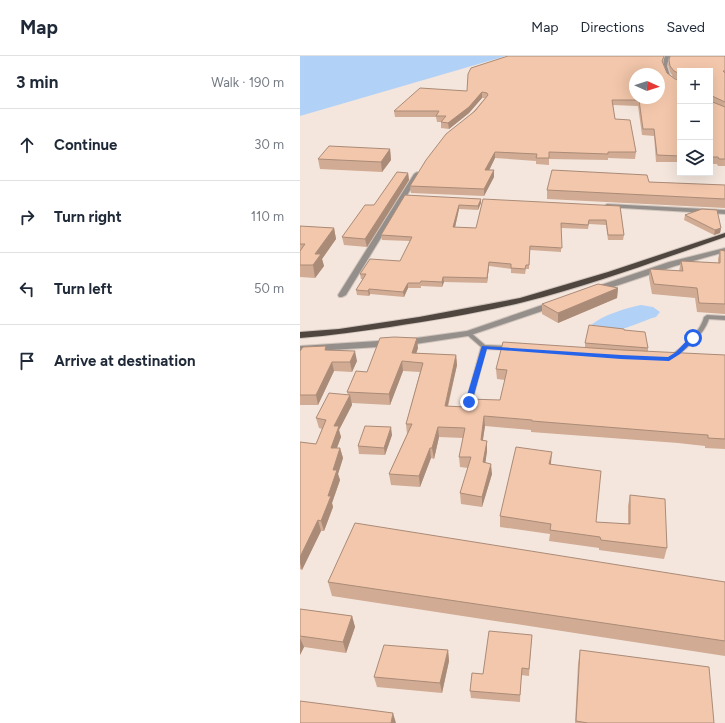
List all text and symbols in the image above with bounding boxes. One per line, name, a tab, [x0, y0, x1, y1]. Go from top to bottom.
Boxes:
text: Map	[20, 16, 58, 39]
text: Map	[531, 19, 559, 36]
text: Directions	[581, 19, 644, 36]
text: Saved	[666, 19, 705, 36]
north arrow	[629, 68, 665, 104]
map controls	[677, 68, 713, 176]
button: +	[677, 68, 713, 104]
text: 3 min	[16, 72, 58, 92]
text: Walk · 190 m	[211, 75, 284, 90]
button: −	[677, 104, 713, 140]
icon: ahead	[16, 134, 38, 156]
text: Continue	[54, 136, 117, 154]
text: 30 m	[254, 137, 284, 152]
button: layers	[677, 140, 713, 176]
icon: right	[16, 206, 38, 228]
text: Turn right	[54, 208, 122, 226]
text: 110 m	[251, 209, 284, 224]
icon: left	[16, 278, 38, 300]
text: Turn left	[54, 280, 112, 298]
text: 50 m	[254, 281, 284, 296]
route start	[684, 329, 702, 347]
icon: arrive	[16, 350, 38, 372]
text: Arrive at destination	[54, 352, 195, 370]
route end	[460, 393, 478, 411]

